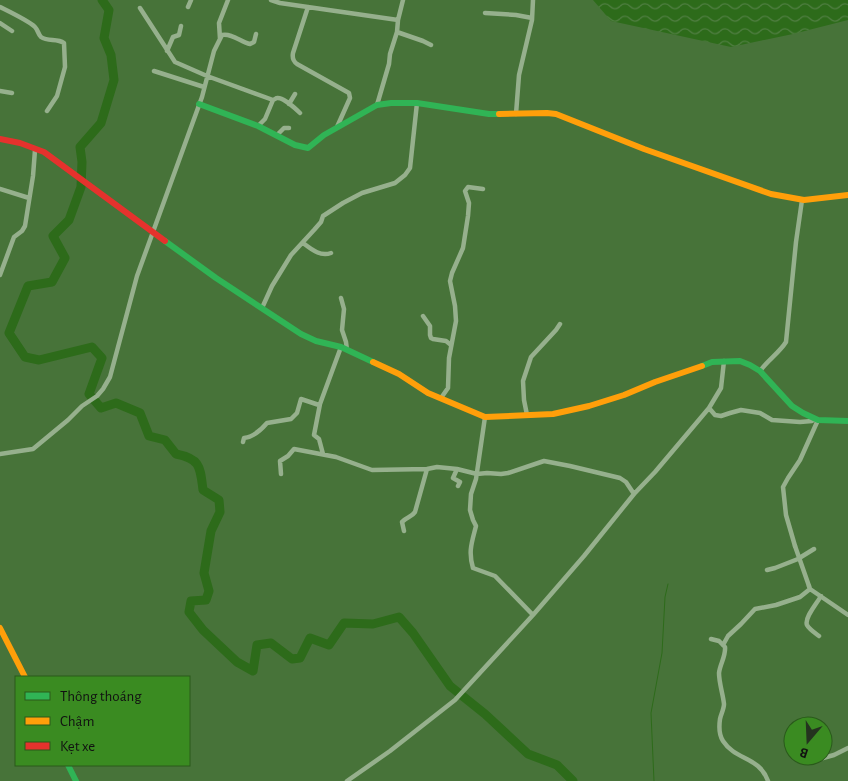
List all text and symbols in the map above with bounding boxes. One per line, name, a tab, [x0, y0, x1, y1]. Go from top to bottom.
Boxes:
legend	[15, 676, 190, 766]
text: Thông thoáng	[60, 689, 142, 704]
text: Chậm	[60, 714, 94, 729]
north arrow	[783, 716, 833, 766]
text: Kẹt xe	[60, 739, 95, 754]
text: B	[798, 744, 810, 760]

